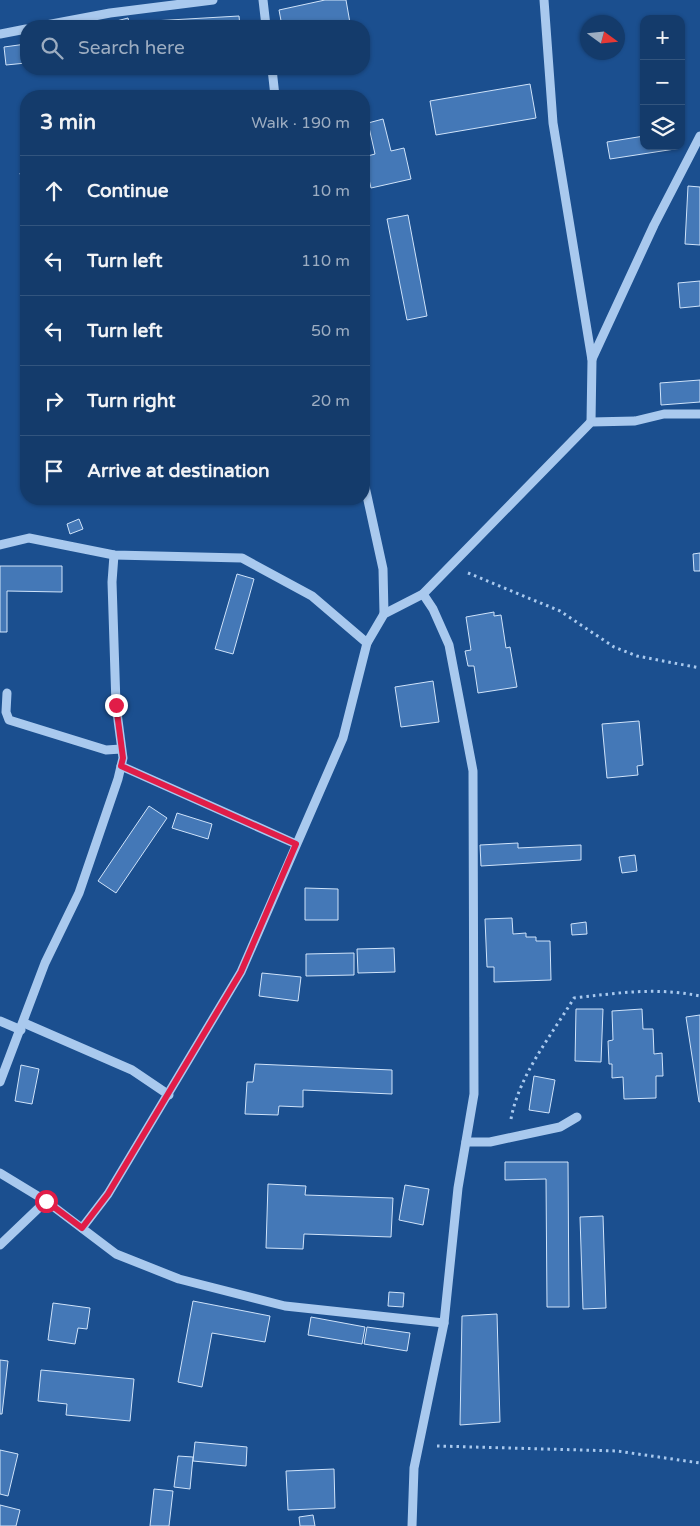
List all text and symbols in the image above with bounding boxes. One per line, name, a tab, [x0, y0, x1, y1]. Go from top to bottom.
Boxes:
north arrow	[580, 15, 625, 60]
map controls	[640, 15, 685, 150]
button: +	[640, 15, 685, 60]
search box	[20, 20, 370, 75]
icon: search	[38, 34, 66, 62]
text: Search here	[78, 37, 185, 59]
button: −	[640, 60, 685, 105]
button: layers	[640, 105, 685, 150]
text: 3 min	[40, 110, 96, 135]
text: Walk · 190 m	[251, 113, 350, 133]
icon: ahead	[40, 177, 68, 205]
text: Continue	[87, 180, 169, 202]
text: 10 m	[311, 181, 350, 201]
icon: left	[40, 247, 68, 275]
text: Turn left	[87, 250, 163, 272]
text: 110 m	[301, 251, 350, 271]
icon: left	[40, 317, 68, 345]
text: Turn left	[87, 320, 163, 342]
text: 50 m	[311, 321, 350, 341]
icon: right	[40, 387, 68, 415]
text: Turn right	[87, 390, 175, 412]
text: 20 m	[311, 391, 350, 411]
icon: arrive	[40, 457, 68, 485]
text: Arrive at destination	[87, 460, 270, 482]
route end	[105, 694, 128, 717]
route start	[35, 1190, 58, 1213]

